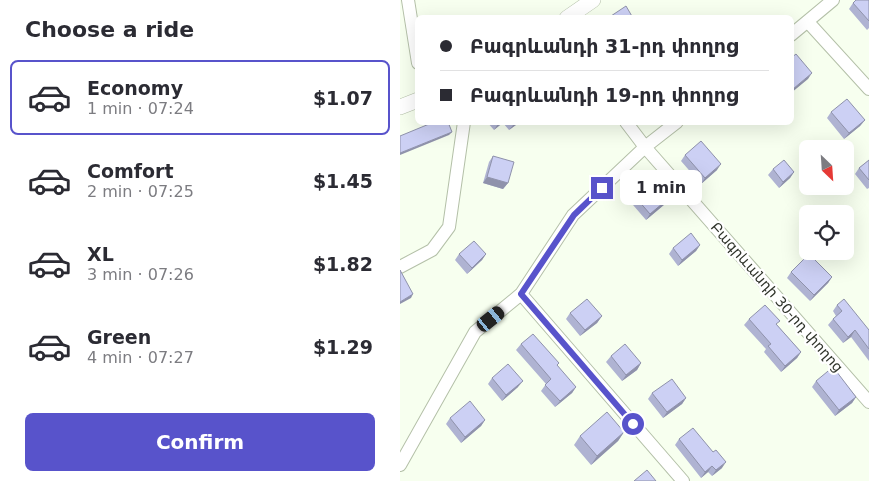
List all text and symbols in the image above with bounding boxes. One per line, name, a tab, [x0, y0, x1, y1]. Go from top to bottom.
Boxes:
text: Choose a ride	[25, 17, 194, 42]
text: Բագրևանդի 31-րդ փողոց	[470, 35, 738, 57]
icon: car	[27, 75, 72, 120]
text: Economy	[87, 77, 183, 99]
text: Բագրևանդի 19-րդ փողոց	[470, 84, 738, 106]
text: $1.07	[313, 87, 373, 109]
text: 1 min · 07:24	[87, 99, 194, 118]
north arrow	[799, 140, 854, 195]
map controls	[799, 140, 854, 260]
icon: car	[27, 158, 72, 203]
text: Comfort	[87, 160, 174, 182]
text: $1.45	[313, 170, 373, 192]
callout: 1 min	[620, 170, 702, 206]
route end	[591, 177, 613, 199]
text: 1 min	[636, 178, 686, 197]
text: 2 min · 07:25	[87, 182, 194, 201]
button: locate	[799, 205, 854, 260]
street label: Բագրևանդի 30-րդ փողոց	[708, 219, 846, 375]
icon: car	[27, 241, 72, 286]
text: XL	[87, 243, 114, 265]
text: $1.82	[313, 253, 373, 275]
text: 3 min · 07:26	[87, 265, 194, 284]
car	[474, 304, 507, 334]
icon: car	[27, 324, 72, 369]
text: Green	[87, 326, 151, 348]
text: $1.29	[313, 336, 373, 358]
text: 4 min · 07:27	[87, 348, 194, 367]
button: Confirm	[25, 413, 375, 471]
route start	[622, 413, 644, 435]

